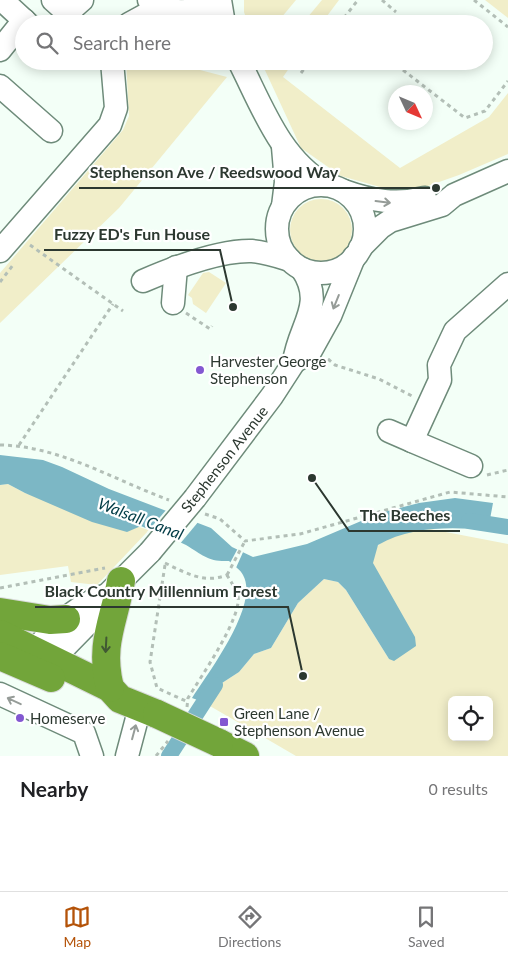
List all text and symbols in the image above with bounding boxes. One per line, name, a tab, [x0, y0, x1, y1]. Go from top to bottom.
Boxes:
search box	[15, 15, 493, 70]
icon: search	[33, 29, 61, 57]
text: Search here	[73, 31, 171, 54]
north arrow	[388, 85, 433, 130]
callout: Stephenson Ave / Reedswood Way	[79, 157, 348, 188]
text: Stephenson Ave / Reedswood Way	[90, 162, 339, 181]
one-way arrow	[375, 197, 391, 207]
callout: Fuzzy ED's Fun House	[44, 219, 220, 250]
text: Fuzzy ED's Fun House	[54, 224, 210, 243]
one-way arrow	[331, 294, 340, 309]
place label: Harvester George Stephenson	[210, 352, 327, 387]
marker: Harvester George Stephenson	[194, 364, 206, 376]
street label: Stephenson Avenue	[177, 402, 271, 516]
water label: Walsall Canal	[96, 493, 187, 543]
callout: The Beeches	[349, 500, 460, 531]
text: The Beeches	[360, 505, 450, 524]
callout: Black Country Millennium Forest	[35, 576, 288, 607]
text: Black Country Millennium Forest	[45, 581, 277, 600]
one-way arrow	[102, 636, 111, 652]
one-way arrow	[7, 695, 22, 705]
map controls	[448, 696, 493, 741]
button: locate	[448, 696, 493, 741]
place label: Green Lane / Stephenson Avenue	[234, 704, 365, 739]
place label: Homeserve	[30, 709, 105, 727]
marker: Homeserve	[14, 712, 26, 724]
marker: Green Lane / Stephenson Avenue	[218, 716, 230, 728]
one-way arrow	[130, 724, 139, 740]
text: Nearby	[20, 776, 88, 801]
text: 0 results	[428, 779, 488, 798]
tab: Map	[63, 903, 91, 950]
tab: Directions	[218, 903, 281, 950]
tab: Saved	[408, 903, 445, 950]

